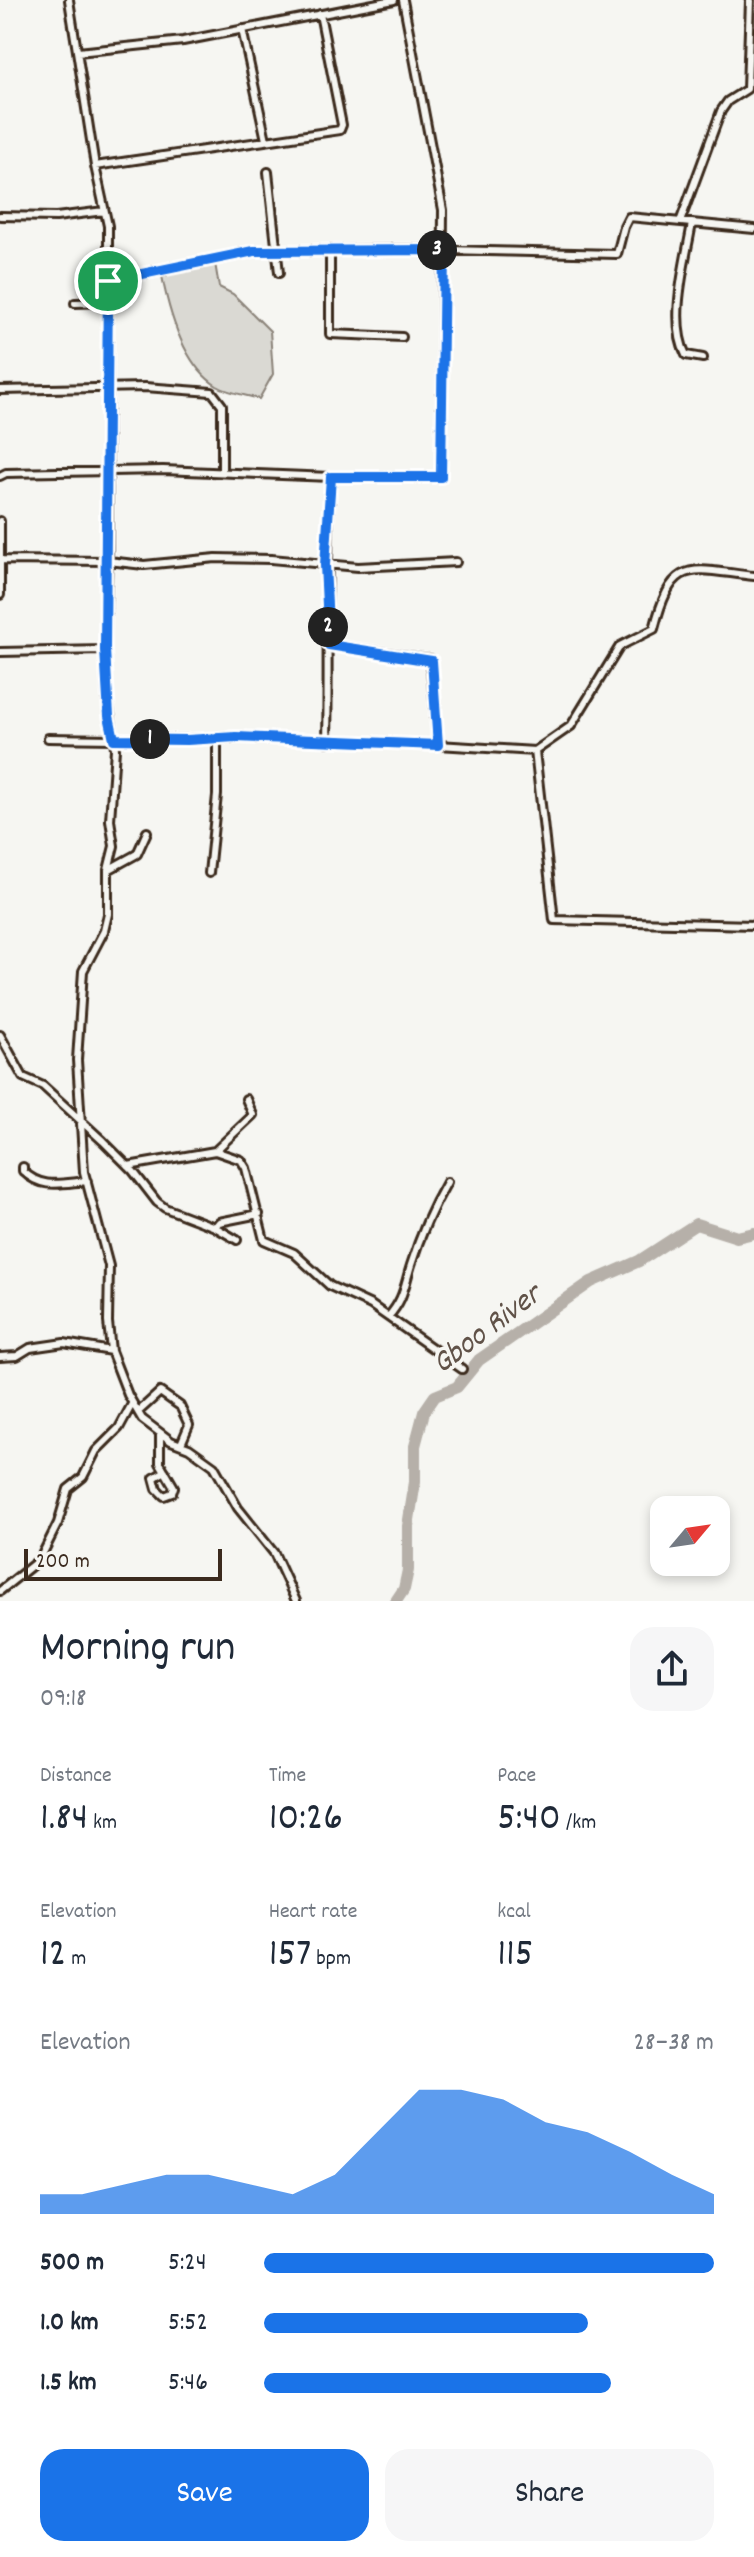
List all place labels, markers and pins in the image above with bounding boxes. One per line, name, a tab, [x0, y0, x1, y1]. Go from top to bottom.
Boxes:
pin: 3	[417, 230, 457, 270]
pin	[74, 247, 142, 315]
pin: 2	[308, 607, 348, 647]
pin: 1	[130, 719, 170, 759]

